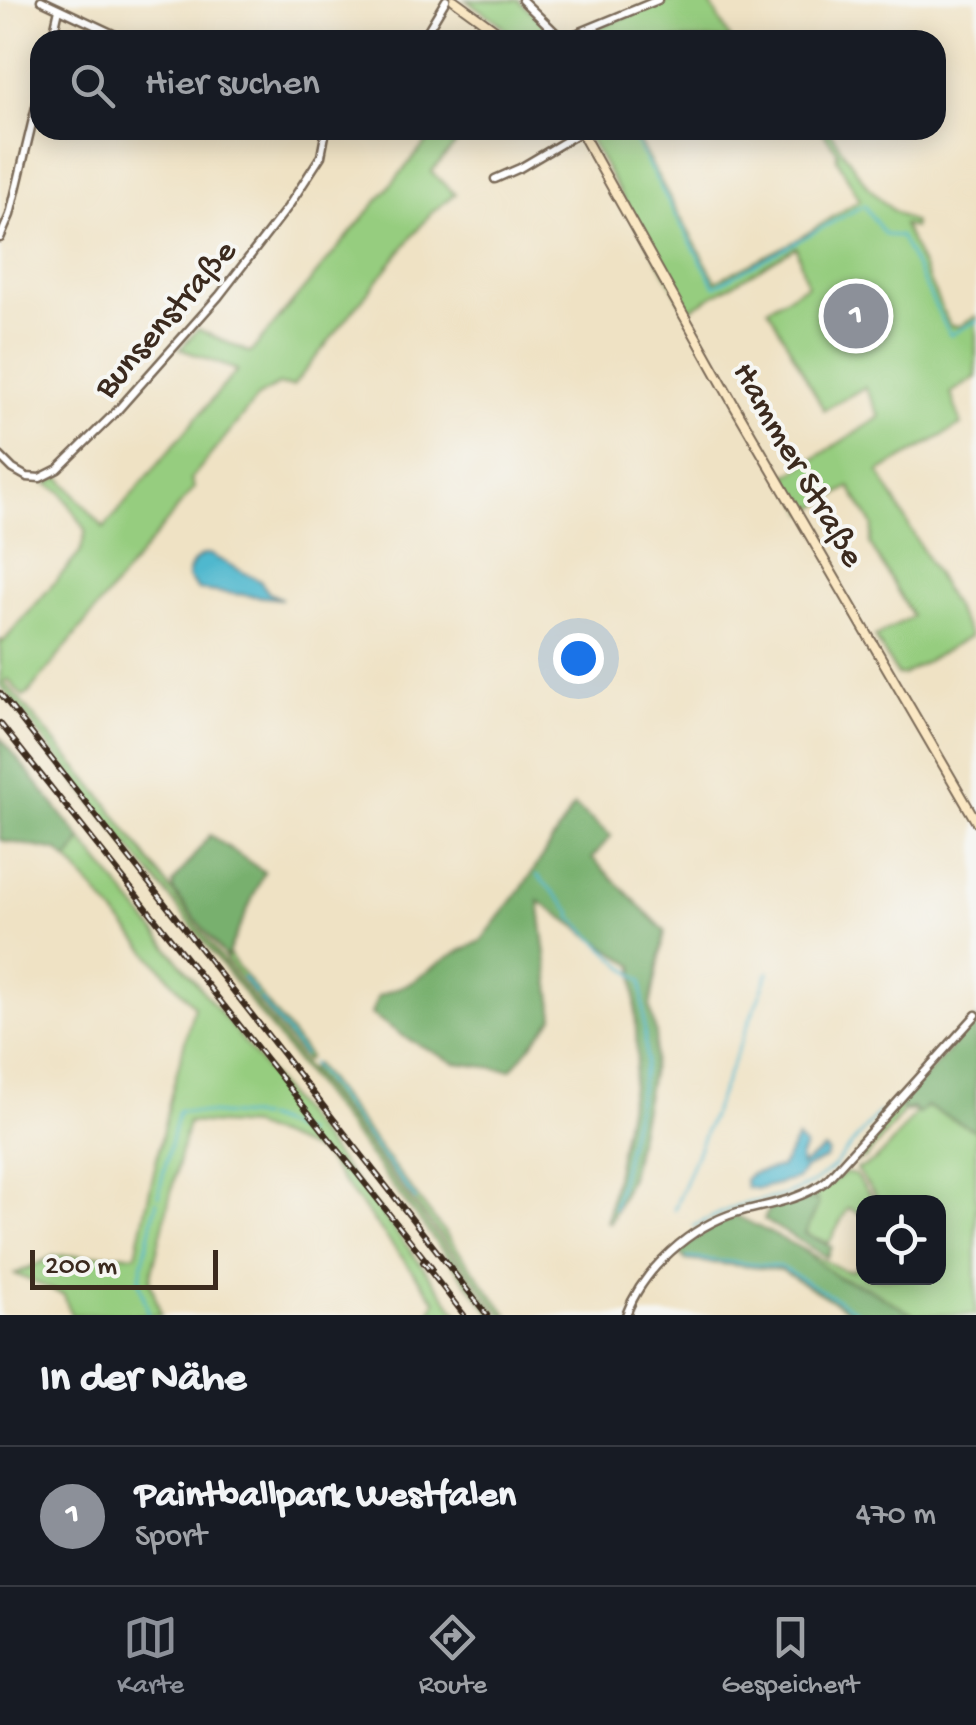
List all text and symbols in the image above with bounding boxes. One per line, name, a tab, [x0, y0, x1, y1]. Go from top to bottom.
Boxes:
search box	[30, 30, 946, 140]
icon: search	[65, 58, 120, 113]
text: Hier suchen	[145, 63, 320, 107]
street label: Bunsenstraße	[86, 232, 248, 409]
pin: 1	[824, 278, 888, 354]
street label: Hammer Straße	[721, 356, 872, 576]
your location	[553, 633, 604, 684]
map controls	[856, 1195, 946, 1285]
button: locate	[856, 1195, 946, 1285]
scale bar	[30, 1245, 218, 1290]
text: 200 m	[45, 1251, 117, 1284]
text: In der Nähe	[40, 1356, 246, 1405]
text: Paintballpark Westfalen	[135, 1475, 516, 1519]
text: 1	[66, 1497, 79, 1535]
text: 470 m	[856, 1497, 936, 1535]
text: Sport	[135, 1519, 207, 1557]
tab: Karte	[117, 1610, 184, 1703]
tab: Route	[419, 1610, 487, 1703]
tab: Gespeichert	[722, 1610, 859, 1703]

